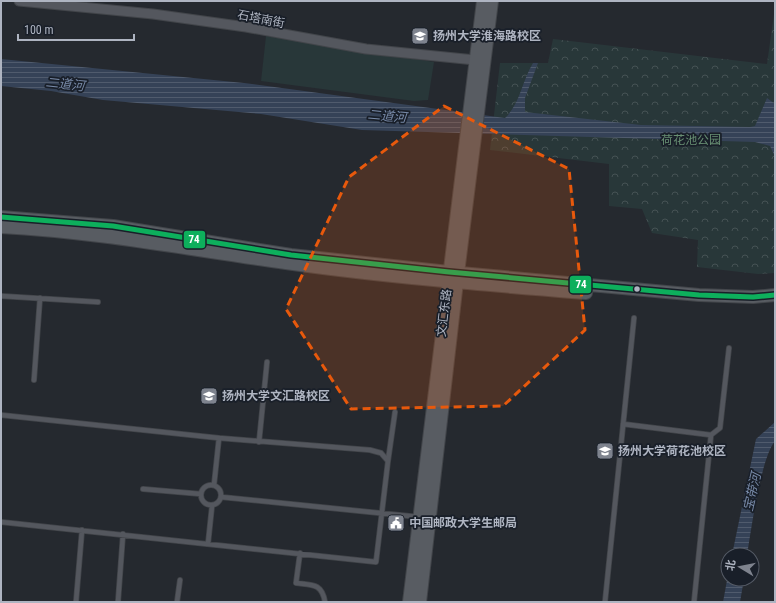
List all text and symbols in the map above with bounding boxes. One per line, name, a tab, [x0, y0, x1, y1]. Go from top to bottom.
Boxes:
street label: 石塔南街	[236, 8, 286, 30]
scale bar	[18, 16, 134, 42]
text: 100 m	[24, 23, 54, 37]
school or university icon: 扬州大学淮海路校区	[410, 26, 430, 46]
place label: 扬州大学淮海路校区	[433, 29, 541, 43]
water label: 二道河	[45, 75, 88, 94]
water label: 二道河	[367, 107, 410, 125]
park label: 荷花池公园	[661, 133, 721, 147]
line badge: 74	[183, 230, 206, 249]
text: 74	[188, 233, 200, 246]
line badge: 74	[569, 275, 592, 294]
text: 74	[575, 278, 587, 291]
unlabelled marker	[632, 284, 642, 294]
street label: 文汇东路	[434, 288, 454, 338]
school or university icon: 扬州大学文汇路校区	[199, 386, 219, 406]
place label: 扬州大学文汇路校区	[222, 389, 330, 403]
school or university icon: 扬州大学荷花池校区	[595, 441, 615, 461]
place label: 扬州大学荷花池校区	[618, 444, 726, 458]
water label: 宝带河	[740, 468, 764, 513]
public building icon: 中国邮政大学生邮局	[386, 513, 406, 533]
place label: 中国邮政大学生邮局	[409, 516, 517, 530]
north arrow	[720, 547, 760, 587]
text: 北	[723, 559, 738, 572]

